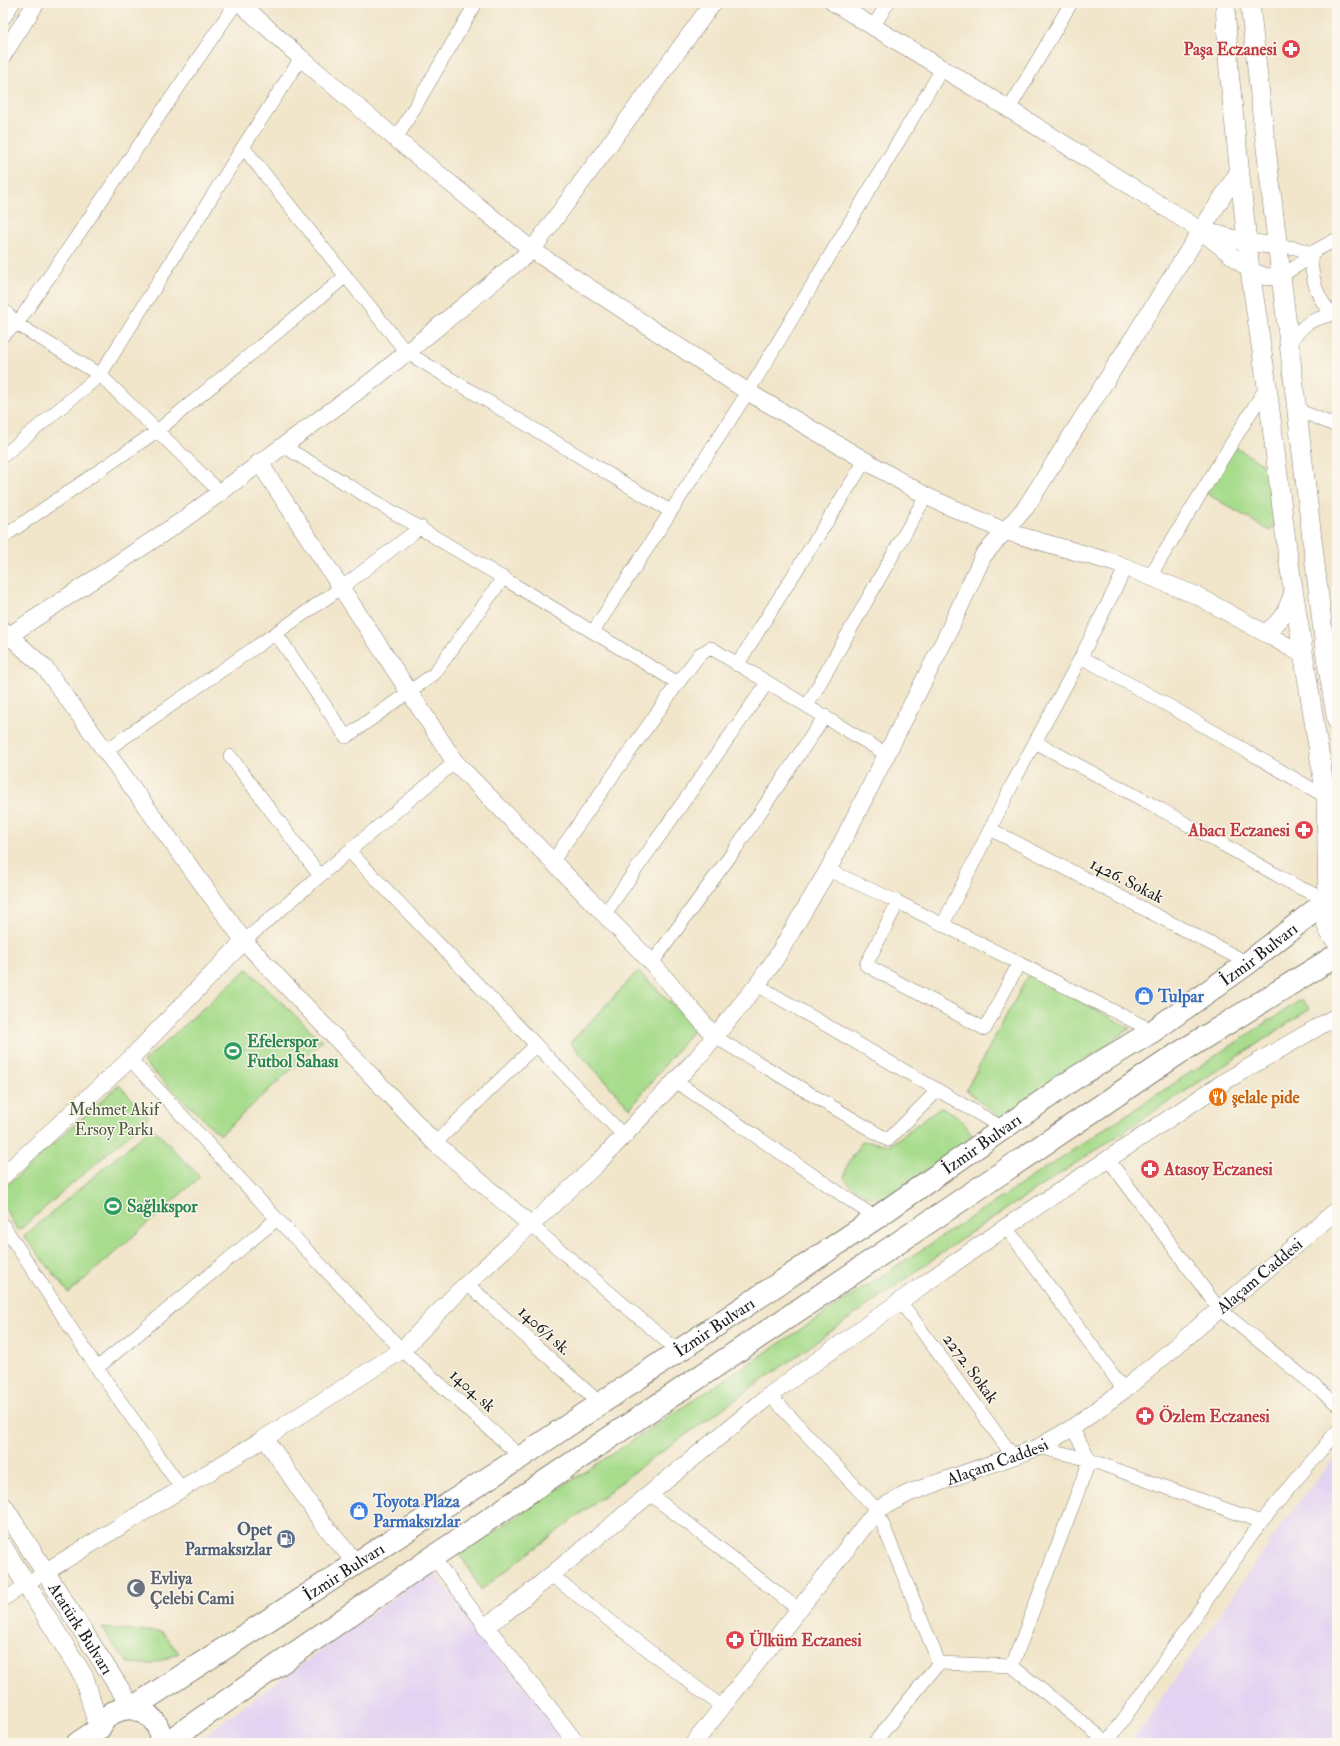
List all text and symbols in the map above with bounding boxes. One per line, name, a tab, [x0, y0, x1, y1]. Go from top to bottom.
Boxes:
pharmacy icon: Paşa Eczanesi	[1280, 38, 1302, 60]
place label: Paşa Eczanesi	[1184, 39, 1277, 60]
pharmacy icon: Abacı Eczanesi	[1293, 819, 1315, 841]
place label: Abacı Eczanesi	[1187, 820, 1290, 841]
street label: 1426. Sokak	[1086, 853, 1167, 908]
street label: İzmir Bulvarı	[1215, 918, 1302, 991]
shop icon: Tulpar	[1133, 985, 1155, 1007]
place label: Tulpar	[1157, 986, 1205, 1008]
place label: Efelerspor Futbol Sahası	[247, 1031, 339, 1072]
sports icon: Efelerspor Futbol Sahası	[222, 1040, 244, 1062]
restaurant icon: şelale pide	[1207, 1086, 1229, 1108]
place label: şelale pide	[1232, 1087, 1301, 1109]
park label: Mehmet Akif Ersoy Parkı	[69, 1099, 162, 1141]
street label: İzmir Bulvarı	[938, 1109, 1026, 1179]
pharmacy icon: Atasoy Eczanesi	[1139, 1158, 1161, 1180]
place label: Atasoy Eczanesi	[1163, 1159, 1273, 1181]
sports icon: Sağlıkspor	[102, 1195, 124, 1217]
place label: Sağlıkspor	[127, 1196, 198, 1218]
street label: Alaçam Caddesi	[1211, 1233, 1307, 1319]
street label: İzmir Bulvarı	[670, 1293, 759, 1362]
street label: 1406/1 sk.	[514, 1301, 575, 1360]
street label: 2272. Sokak	[938, 1329, 1003, 1407]
street label: 1404. sk	[445, 1364, 500, 1416]
pharmacy icon: Özlem Eczanesi	[1134, 1405, 1156, 1427]
place label: Özlem Eczanesi	[1159, 1405, 1270, 1427]
street label: Alaçam Caddesi	[943, 1434, 1053, 1490]
place label: Toyota Plaza Parmaksızlar	[372, 1491, 461, 1532]
shop icon: Toyota Plaza Parmaksızlar	[348, 1500, 370, 1522]
place label: Opet Parmaksızlar	[185, 1519, 273, 1560]
fuel station icon: Opet Parmaksızlar	[275, 1528, 297, 1550]
street label: İzmir Bulvarı	[299, 1538, 389, 1606]
place label: Evliya Çelebi Cami	[150, 1568, 235, 1610]
mosque icon: Evliya Çelebi Cami	[125, 1577, 147, 1599]
street label: Atatürk Bulvarı	[43, 1578, 118, 1679]
pharmacy icon: Ülküm Eczanesi	[724, 1629, 746, 1651]
place label: Ülküm Eczanesi	[749, 1629, 862, 1651]

